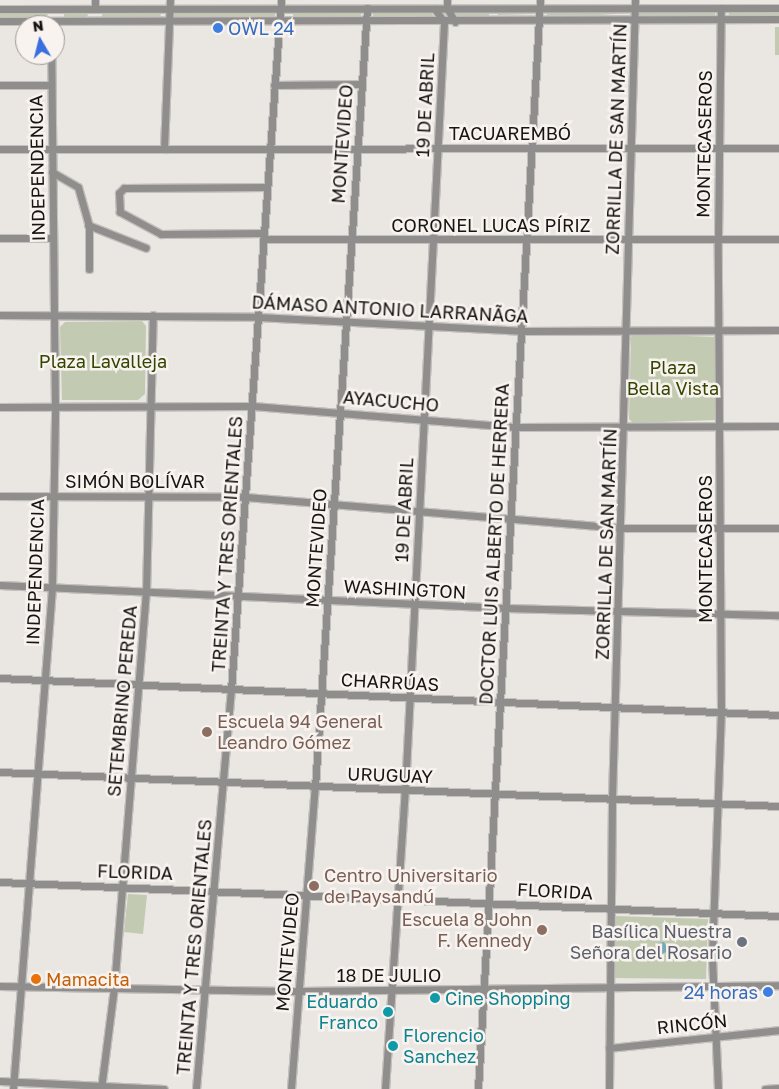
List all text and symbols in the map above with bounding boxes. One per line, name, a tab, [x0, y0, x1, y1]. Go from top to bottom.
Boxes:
north arrow	[15, 15, 65, 65]
text: N	[32, 16, 44, 35]
place label: OWL 24	[228, 17, 295, 39]
marker: OWL 24	[212, 22, 224, 34]
street label: ZORRILLA DE SAN MARTÍN	[601, 23, 631, 255]
street label: 19 DE ABRIL	[411, 52, 439, 158]
street label: MONTECASEROS	[692, 70, 716, 218]
street label: MONTEVIDEO	[327, 84, 357, 204]
street label: INDEPENDENCIA	[25, 95, 49, 241]
street label: TACUAREMBÓ	[449, 122, 571, 144]
street label: CORONEL LUCAS PÍRIZ	[391, 214, 591, 236]
street label: DÁMASO ANTONIO LARRANÃGA	[251, 291, 529, 327]
park label: Plaza Lavalleja	[39, 350, 167, 372]
park label: Plaza Bella Vista	[627, 357, 719, 399]
street label: DOCTOR LUIS ALBERTO DE HERRERA	[475, 383, 513, 705]
street label: AYACUCHO	[342, 386, 440, 416]
street label: TREINTA Y TRES ORIENTALES	[207, 415, 247, 673]
street label: ZORRILLA DE SAN MARTÍN	[591, 428, 621, 660]
street label: 19 DE ABRIL	[390, 457, 418, 563]
street label: SIMÓN BOLÍVAR	[65, 470, 205, 492]
street label: MONTECASEROS	[694, 475, 716, 623]
street label: MONTEVIDEO	[301, 488, 331, 608]
street label: INDEPENDENCIA	[22, 498, 48, 646]
street label: WASHINGTON	[343, 575, 467, 603]
street label: SETEMBRINO PEREDA	[103, 604, 141, 798]
street label: CHARRÚAS	[340, 669, 440, 695]
place label: Escuela 94 General Leandro Gómez	[217, 711, 383, 754]
marker: Escuela 94 General Leandro Gómez	[201, 726, 213, 738]
street label: URUGUAY	[347, 763, 433, 787]
street label: TREINTA Y TRES ORIENTALES	[172, 818, 216, 1076]
street label: FLORIDA	[97, 860, 173, 884]
place label: Centro Universitario de Paysandú	[324, 865, 498, 908]
street label: FLORIDA	[517, 878, 593, 904]
marker: Centro Universitario de Paysandú	[308, 880, 320, 892]
street label: MONTEVIDEO	[271, 892, 303, 1012]
place label: Escuela 8 John F. Kennedy	[402, 909, 532, 952]
place label: Basílica Nuestra Señora del Rosario	[570, 921, 732, 964]
marker: Escuela 8 John F. Kennedy	[536, 924, 548, 936]
marker: Basílica Nuestra Señora del Rosario	[736, 936, 748, 948]
street label: 18 DE JULIO	[337, 964, 441, 986]
place label: Mamacita	[46, 968, 130, 990]
marker: Mamacita	[30, 973, 42, 985]
place label: 24 horas	[684, 981, 758, 1003]
marker: 24 horas	[762, 986, 774, 998]
place label: Cine Shopping	[445, 987, 571, 1009]
place label: Eduardo Franco	[306, 991, 378, 1034]
marker: Cine Shopping	[429, 992, 441, 1004]
marker: Eduardo Franco	[382, 1006, 394, 1018]
street label: RINCÓN	[656, 1010, 728, 1038]
place label: Florencio Sanchez	[403, 1025, 484, 1068]
marker: Florencio Sanchez	[387, 1040, 399, 1052]

